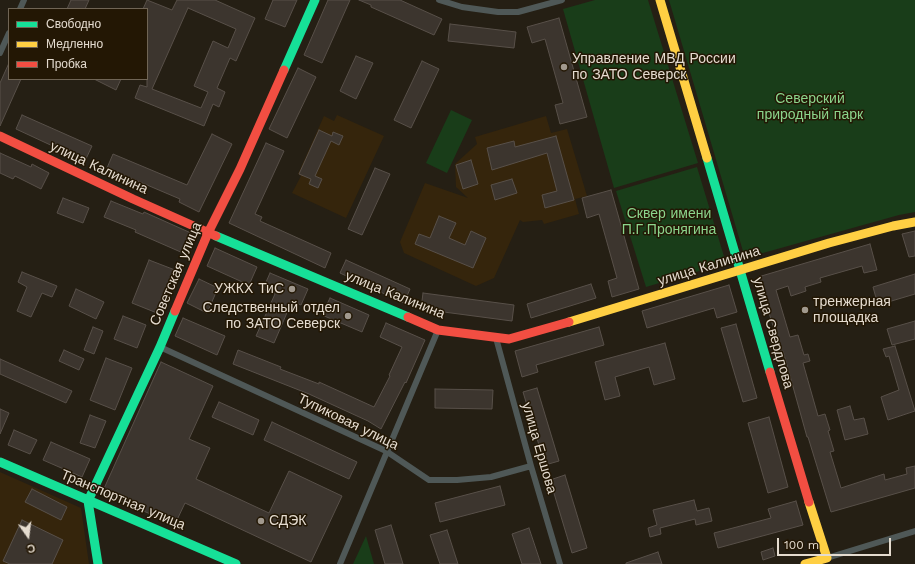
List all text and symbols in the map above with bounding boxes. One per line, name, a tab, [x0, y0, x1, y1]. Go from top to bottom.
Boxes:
legend	[8, 8, 148, 80]
text: Свободно	[46, 17, 101, 31]
text: Медленно	[46, 37, 103, 51]
place label: Управление МВД России по ЗАТО Северск	[572, 51, 736, 84]
text: Пробка	[46, 57, 87, 71]
marker: Управление МВД России по ЗАТО Северск	[559, 62, 569, 72]
park label: Северский природный парк	[757, 91, 863, 124]
street label: улица Калинина	[47, 138, 151, 198]
park label: Сквер имени П.Г.Пронягина	[622, 206, 716, 238]
street label: Советская улица	[147, 220, 205, 328]
street label: улица Калинина	[656, 242, 762, 290]
street label: улица Калинина	[343, 267, 447, 323]
street label: улица Свердлова	[749, 275, 797, 391]
place label: УЖКХ ТиС	[214, 281, 284, 297]
marker: УЖКХ ТиС	[287, 284, 297, 294]
place label: тренжерная площадка	[813, 294, 891, 326]
place label: Следственный отдел по ЗАТО Северск	[202, 300, 340, 332]
marker: тренжерная площадка	[800, 305, 810, 315]
marker: Следственный отдел по ЗАТО Северск	[343, 311, 353, 321]
street label: Тупиковая улица	[295, 390, 401, 454]
street label: улица Ершова	[518, 400, 560, 496]
street label: Транспортная улица	[58, 466, 188, 534]
place label: СДЭК	[269, 513, 307, 529]
north arrow	[8, 516, 48, 556]
marker: СДЭК	[256, 516, 266, 526]
scale bar	[779, 530, 893, 556]
text: 100 m	[784, 538, 819, 552]
text: С	[26, 541, 36, 555]

